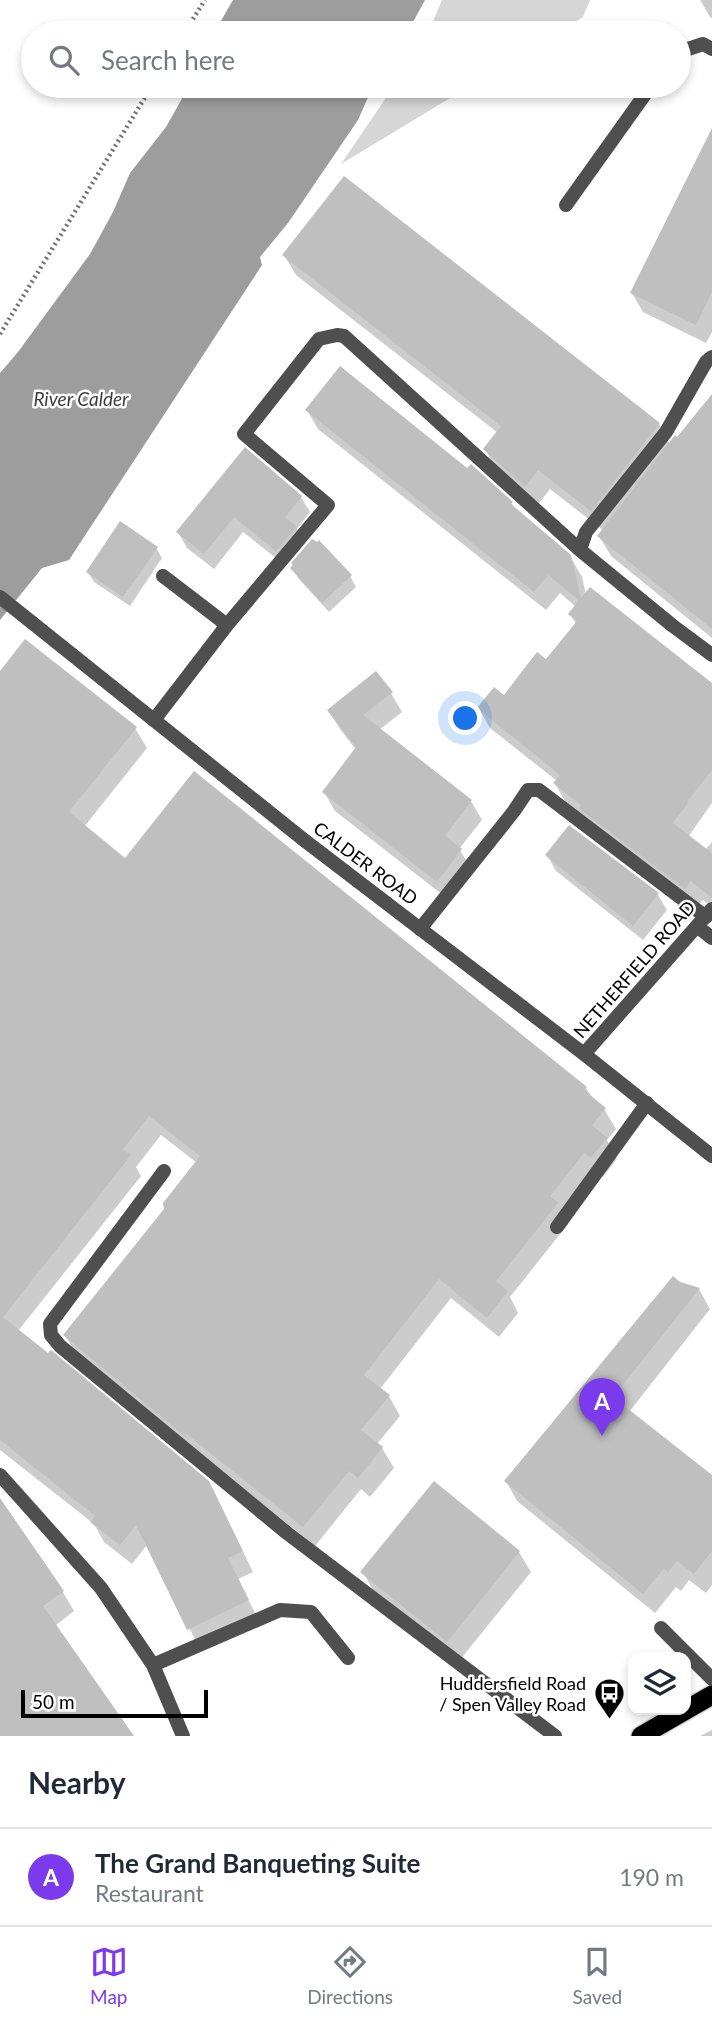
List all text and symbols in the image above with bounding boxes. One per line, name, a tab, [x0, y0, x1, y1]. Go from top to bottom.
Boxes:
search box	[21, 21, 691, 98]
icon: search	[45, 41, 83, 79]
text: Search here	[101, 44, 235, 76]
water label: River Calder	[33, 387, 129, 410]
your location	[448, 701, 482, 735]
street label: CALDER ROAD	[310, 817, 422, 909]
street label: NETHERFIELD ROAD	[568, 896, 700, 1042]
pin: A	[579, 1378, 625, 1436]
map controls	[628, 1652, 691, 1715]
button: layers	[628, 1652, 691, 1715]
place label: Huddersfield Road / Spen Valley Road	[439, 1672, 586, 1715]
bus stop icon: Huddersfield Road / Spen Valley Road	[592, 1676, 626, 1720]
scale bar	[21, 1687, 208, 1719]
text: 50 m	[32, 1690, 75, 1713]
text: Nearby	[28, 1764, 126, 1800]
text: The Grand Banqueting Suite	[95, 1847, 421, 1879]
text: A	[43, 1863, 59, 1891]
text: 190 m	[619, 1863, 684, 1891]
text: Restaurant	[95, 1879, 204, 1907]
tab: Map	[90, 1943, 128, 2008]
tab: Directions	[307, 1943, 393, 2008]
tab: Saved	[573, 1943, 622, 2008]

